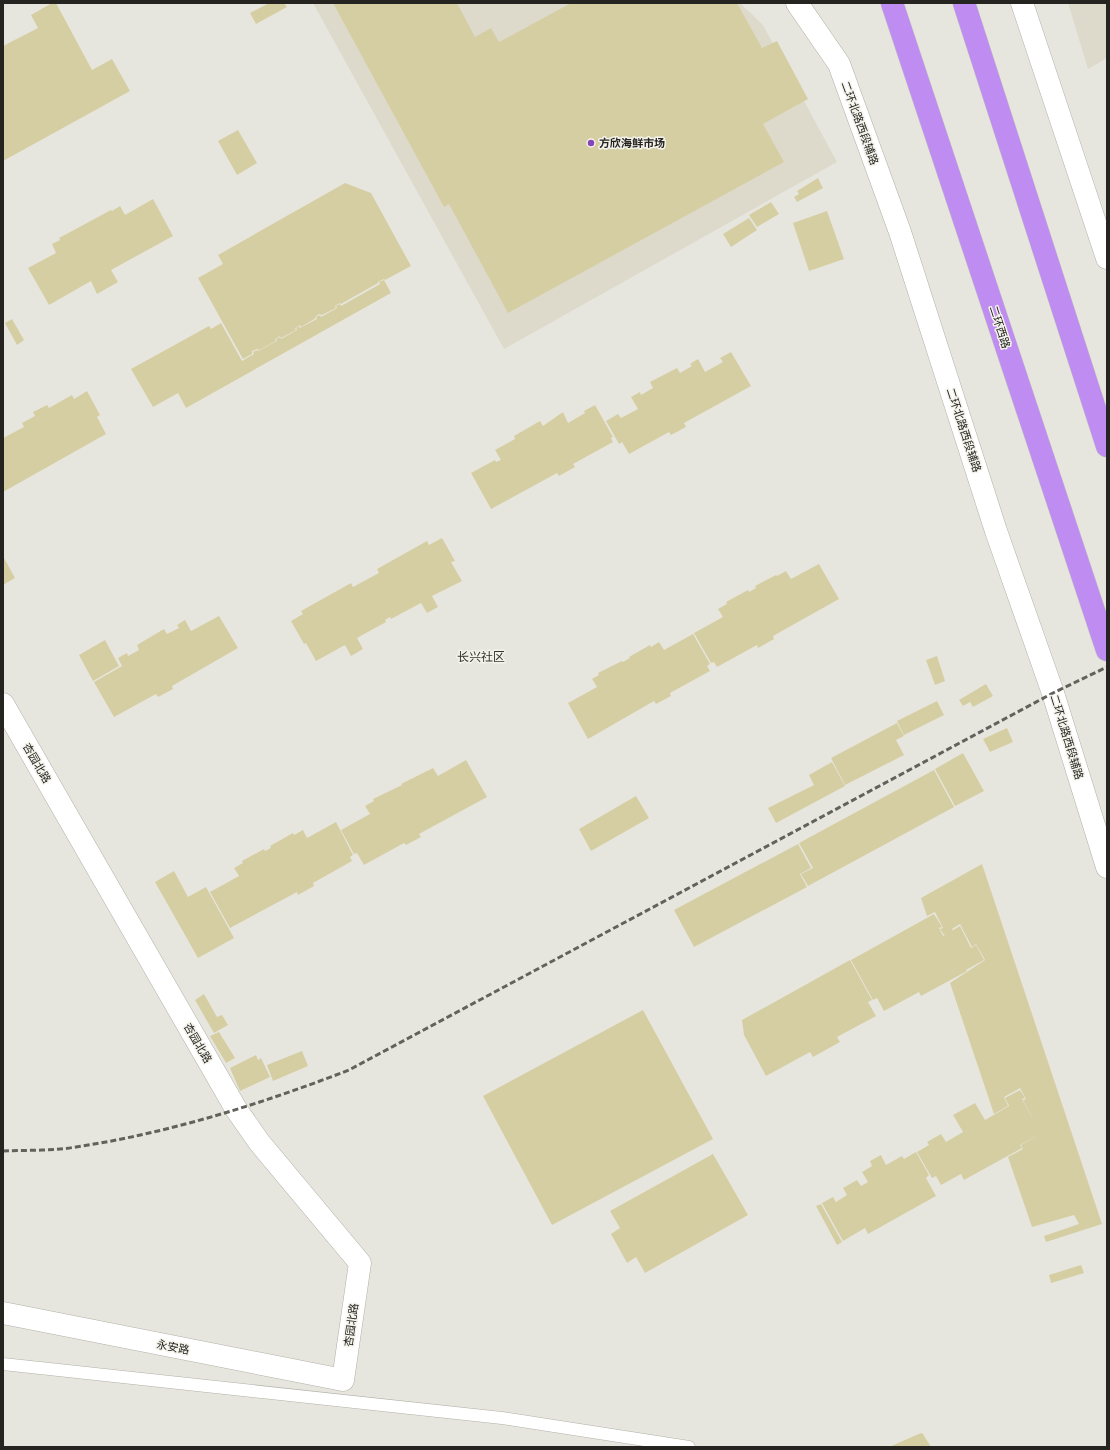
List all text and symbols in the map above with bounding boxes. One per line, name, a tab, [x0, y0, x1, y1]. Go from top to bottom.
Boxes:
street label: 二环北路西段辅路	[837, 79, 882, 167]
place label: 方欣海鲜市场	[599, 136, 665, 151]
marker: 方欣海鲜市场	[586, 138, 596, 148]
street label: 二环西路	[986, 304, 1013, 350]
street label: 二环北路西段辅路	[943, 386, 984, 474]
district label: 长兴社区	[457, 649, 505, 665]
street label: 二环北路西段辅路	[1046, 693, 1087, 781]
street label: 杏园北路	[19, 740, 54, 786]
street label: 杏园北路	[180, 1020, 215, 1066]
street label: 杏园北路	[341, 1302, 362, 1348]
street label: 永安路	[155, 1337, 191, 1358]

